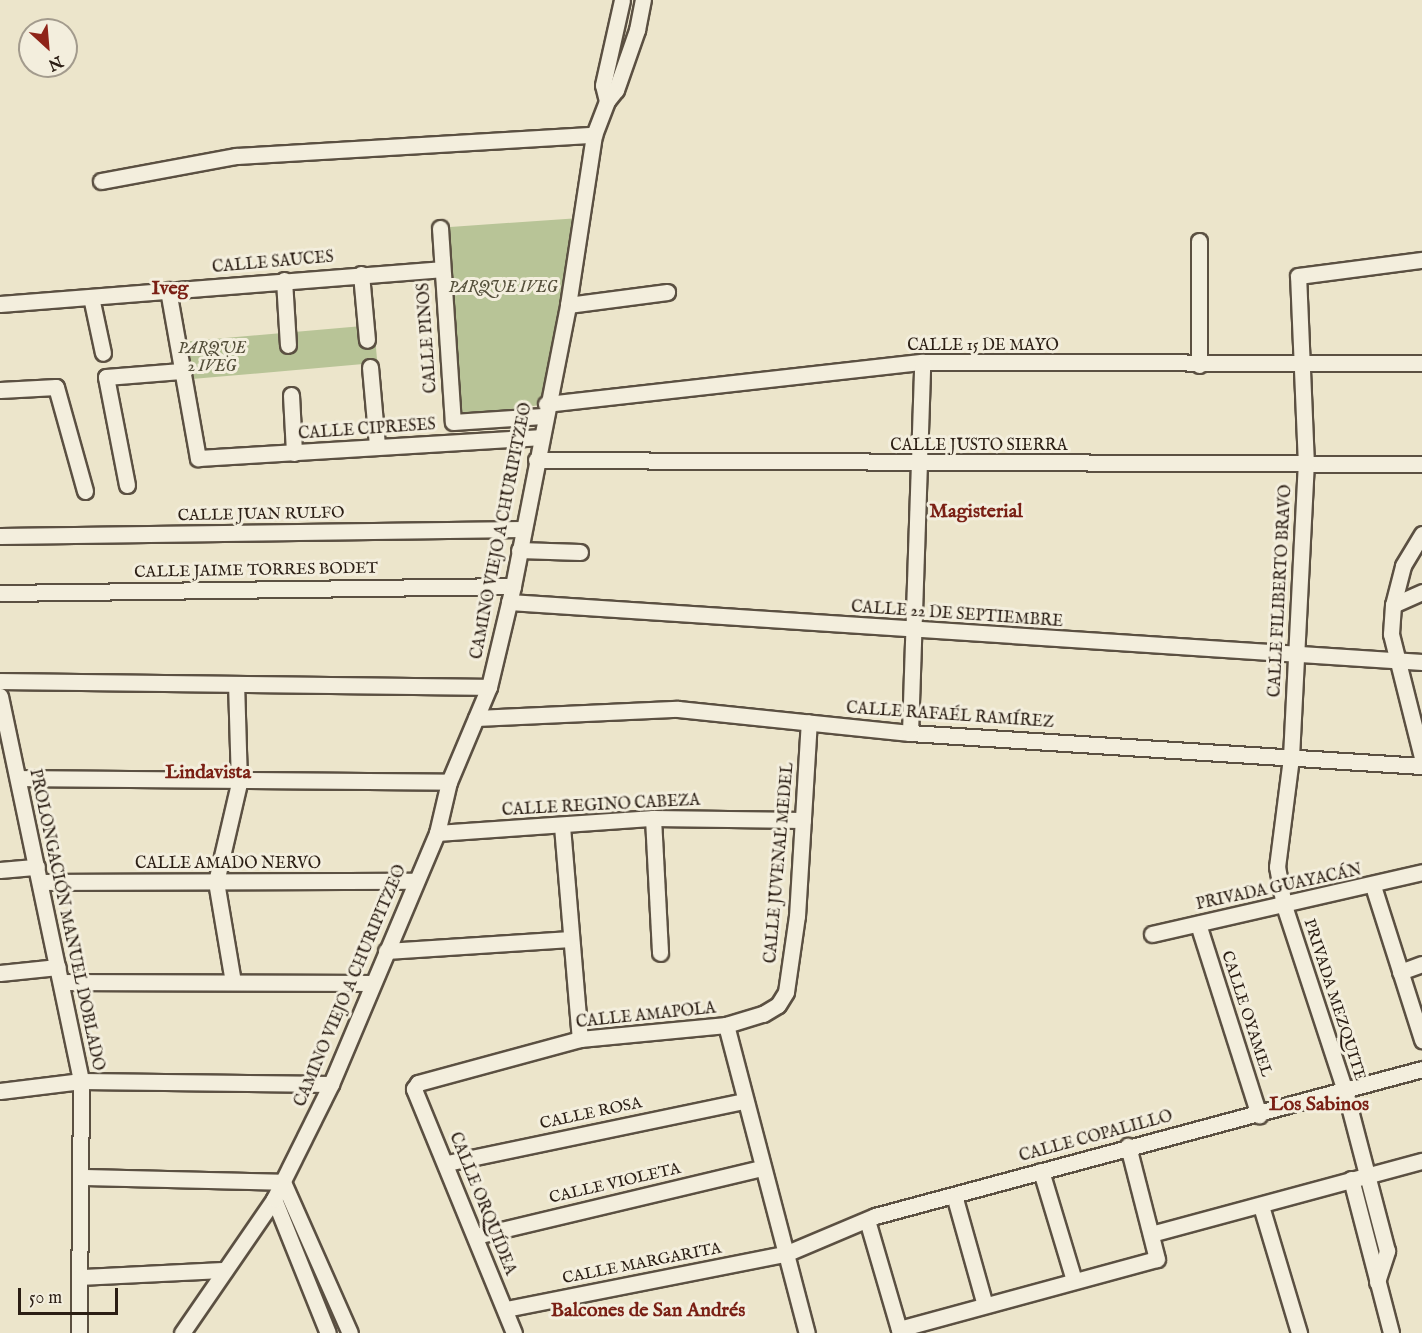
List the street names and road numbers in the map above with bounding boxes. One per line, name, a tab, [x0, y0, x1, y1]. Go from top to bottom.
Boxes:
street label: CALLE SAUCES	[211, 248, 335, 278]
street label: CALLE PINOS	[415, 282, 441, 394]
street label: CALLE 15 DE MAYO	[907, 336, 1059, 356]
street label: CAMINO VIEJO A CHURIPITZEO	[468, 401, 536, 661]
street label: CALLE CIPRESES	[298, 416, 436, 444]
street label: CALLE JUSTO SIERRA	[890, 436, 1068, 456]
street label: CALLE FILIBERTO BRAVO	[1266, 484, 1296, 698]
street label: CALLE JUAN RULFO	[177, 504, 345, 526]
street label: CALLE JAIME TORRES BODET	[134, 559, 378, 583]
street label: CALLE 22 DE SEPTIEMBRE	[850, 598, 1064, 632]
street label: CALLE RAFAÉL RAMÍREZ	[846, 699, 1054, 733]
street label: CALLE JUVENAL MEDEL	[762, 762, 798, 964]
street label: PROLONGACIÓN MANUEL DOBLADO	[25, 767, 107, 1073]
street label: CALLE REGINO CABEZA	[501, 791, 701, 821]
street label: CALLE AMADO NERVO	[135, 854, 321, 874]
street label: PRIVADA GUAYACÁN	[1194, 861, 1364, 915]
street label: CAMINO VIEJO A CHURIPITZEO	[291, 862, 411, 1110]
street label: PRIVADA MEZQUITE	[1299, 917, 1369, 1083]
street label: CALLE OYAMEL	[1217, 949, 1275, 1079]
street label: CALLE AMAPOLA	[575, 999, 717, 1033]
street label: CALLE ROSA	[538, 1094, 644, 1134]
street label: CALLE COPALILLO	[1017, 1107, 1175, 1167]
street label: CALLE ORQUÍDEA	[445, 1130, 519, 1278]
street label: CALLE VIOLETA	[547, 1160, 683, 1208]
street label: CALLE MARGARITA	[561, 1239, 723, 1289]

